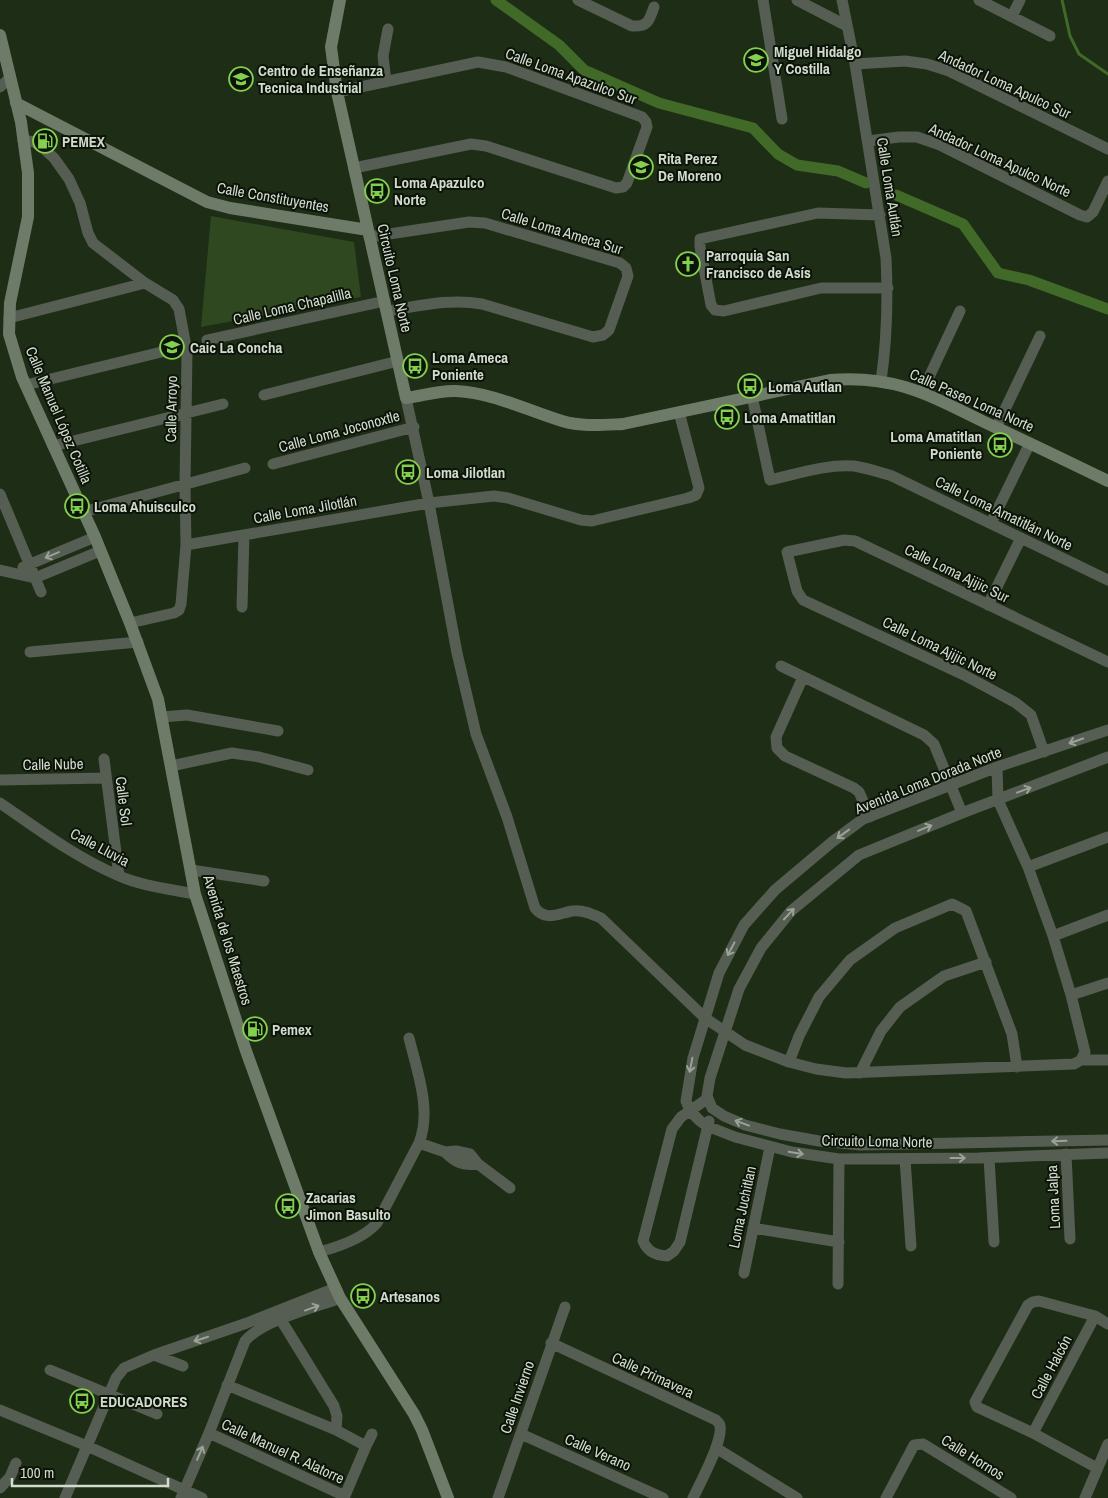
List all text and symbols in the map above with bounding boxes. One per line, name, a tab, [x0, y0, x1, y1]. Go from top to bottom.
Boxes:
place label: Miguel Hidalgo Y Costilla	[774, 41, 861, 79]
street label: Calle Loma Apazulco Sur	[503, 43, 639, 109]
street label: Andador Loma Apulco Sur	[935, 44, 1075, 124]
school or university icon: Miguel Hidalgo Y Costilla	[743, 47, 769, 73]
place label: Centro de Enseñanza Tecnica Industrial	[258, 60, 383, 98]
school or university icon: Centro de Enseñanza Tecnica Industrial	[228, 66, 254, 92]
street label: Andador Loma Apulco Norte	[925, 117, 1075, 202]
fuel station icon: PEMEX	[32, 128, 58, 154]
place label: PEMEX	[62, 131, 106, 152]
street label: Calle Loma Autlán	[872, 136, 908, 238]
place label: Rita Perez De Moreno	[658, 148, 722, 186]
school or university icon: Rita Perez De Moreno	[628, 154, 654, 180]
place label: Loma Apazulco Norte	[394, 172, 484, 210]
street label: Calle Constituyentes	[215, 177, 331, 217]
bus stop icon: Loma Apazulco Norte	[364, 178, 390, 204]
street label: Calle Loma Ameca Sur	[499, 203, 625, 259]
street label: Circuito Loma Norte	[372, 222, 418, 334]
place label: Parroquia San Francisco de Asís	[706, 245, 811, 283]
church icon: Parroquia San Francisco de Asís	[675, 251, 701, 277]
street label: Calle Loma Chapalilla	[231, 282, 353, 330]
school or university icon: Caic La Concha	[159, 334, 185, 360]
place label: Caic La Concha	[190, 337, 282, 358]
street label: Calle Manuel López Cotilla	[21, 343, 97, 487]
place label: Loma Ameca Poniente	[432, 347, 508, 385]
bus stop icon: Loma Ameca Poniente	[402, 353, 428, 379]
street label: Calle Paseo Loma Norte	[907, 363, 1038, 437]
bus stop icon: Loma Autlan	[737, 373, 763, 399]
street label: Calle Arroyo	[160, 375, 182, 443]
place label: Loma Autlan	[768, 376, 842, 397]
bus stop icon: Loma Amatitlan	[714, 404, 740, 430]
street label: Calle Loma Joconoxtle	[276, 405, 402, 457]
place label: Loma Amatitlan	[744, 407, 836, 428]
place label: Loma Amatitlan Poniente	[890, 426, 982, 464]
bus stop icon: Loma Amatitlan Poniente	[987, 432, 1013, 458]
bus stop icon: Loma Jilotlan	[395, 459, 421, 485]
place label: Loma Jilotlan	[426, 462, 505, 483]
street label: Calle Loma Amatitlán Norte	[932, 471, 1076, 555]
street label: Calle Loma Jilotlán	[252, 490, 358, 528]
bus stop icon: Loma Ahuisculco	[64, 493, 90, 519]
place label: Loma Ahuisculco	[94, 496, 196, 517]
street label: Calle Loma Ajijic Sur	[901, 539, 1013, 607]
one-way arrow	[45, 550, 60, 560]
street label: Calle Loma Ajijic Norte	[879, 611, 1001, 685]
one-way arrow	[1069, 737, 1084, 746]
street label: Avenida Loma Dorada Norte	[851, 741, 1005, 819]
street label: Calle Nube	[22, 753, 84, 775]
street label: Calle Sol	[111, 775, 137, 827]
one-way arrow	[1016, 785, 1031, 794]
street label: Calle Lluvia	[67, 823, 133, 871]
one-way arrow	[917, 823, 932, 832]
one-way arrow	[836, 829, 850, 839]
street label: Avenida de los Maestros	[198, 871, 258, 1008]
one-way arrow	[783, 907, 795, 920]
one-way arrow	[726, 941, 735, 956]
fuel station icon: Pemex	[242, 1016, 268, 1042]
place label: Pemex	[272, 1019, 312, 1040]
one-way arrow	[686, 1057, 696, 1073]
one-way arrow	[735, 1118, 750, 1127]
street label: Circuito Loma Norte	[821, 1130, 933, 1152]
one-way arrow	[1052, 1136, 1068, 1146]
one-way arrow	[787, 1148, 803, 1158]
one-way arrow	[950, 1153, 966, 1163]
street label: Loma Juchitlan	[723, 1164, 761, 1250]
street label: Loma Jalpa	[1041, 1165, 1065, 1229]
place label: Zacarias Jimon Basulto	[306, 1187, 391, 1225]
bus stop icon: Zacarias Jimon Basulto	[275, 1193, 301, 1219]
bus stop icon: Artesanos	[350, 1283, 376, 1309]
place label: Artesanos	[380, 1286, 440, 1307]
one-way arrow	[304, 1303, 319, 1312]
street label: Calle Halcón	[1025, 1331, 1077, 1403]
one-way arrow	[194, 1335, 209, 1344]
street label: Calle Primavera	[609, 1347, 698, 1403]
street label: Calle Invierno	[495, 1358, 539, 1436]
bus stop icon: EDUCADORES	[69, 1388, 95, 1414]
place label: EDUCADORES	[100, 1391, 187, 1412]
street label: Calle Manuel R. Alatorre	[218, 1413, 348, 1489]
street label: Calle Verano	[562, 1428, 635, 1476]
street label: Calle Hornos	[937, 1429, 1009, 1485]
one-way arrow	[196, 1446, 206, 1461]
scale bar	[12, 1456, 169, 1488]
text: 100 m	[20, 1462, 54, 1483]

